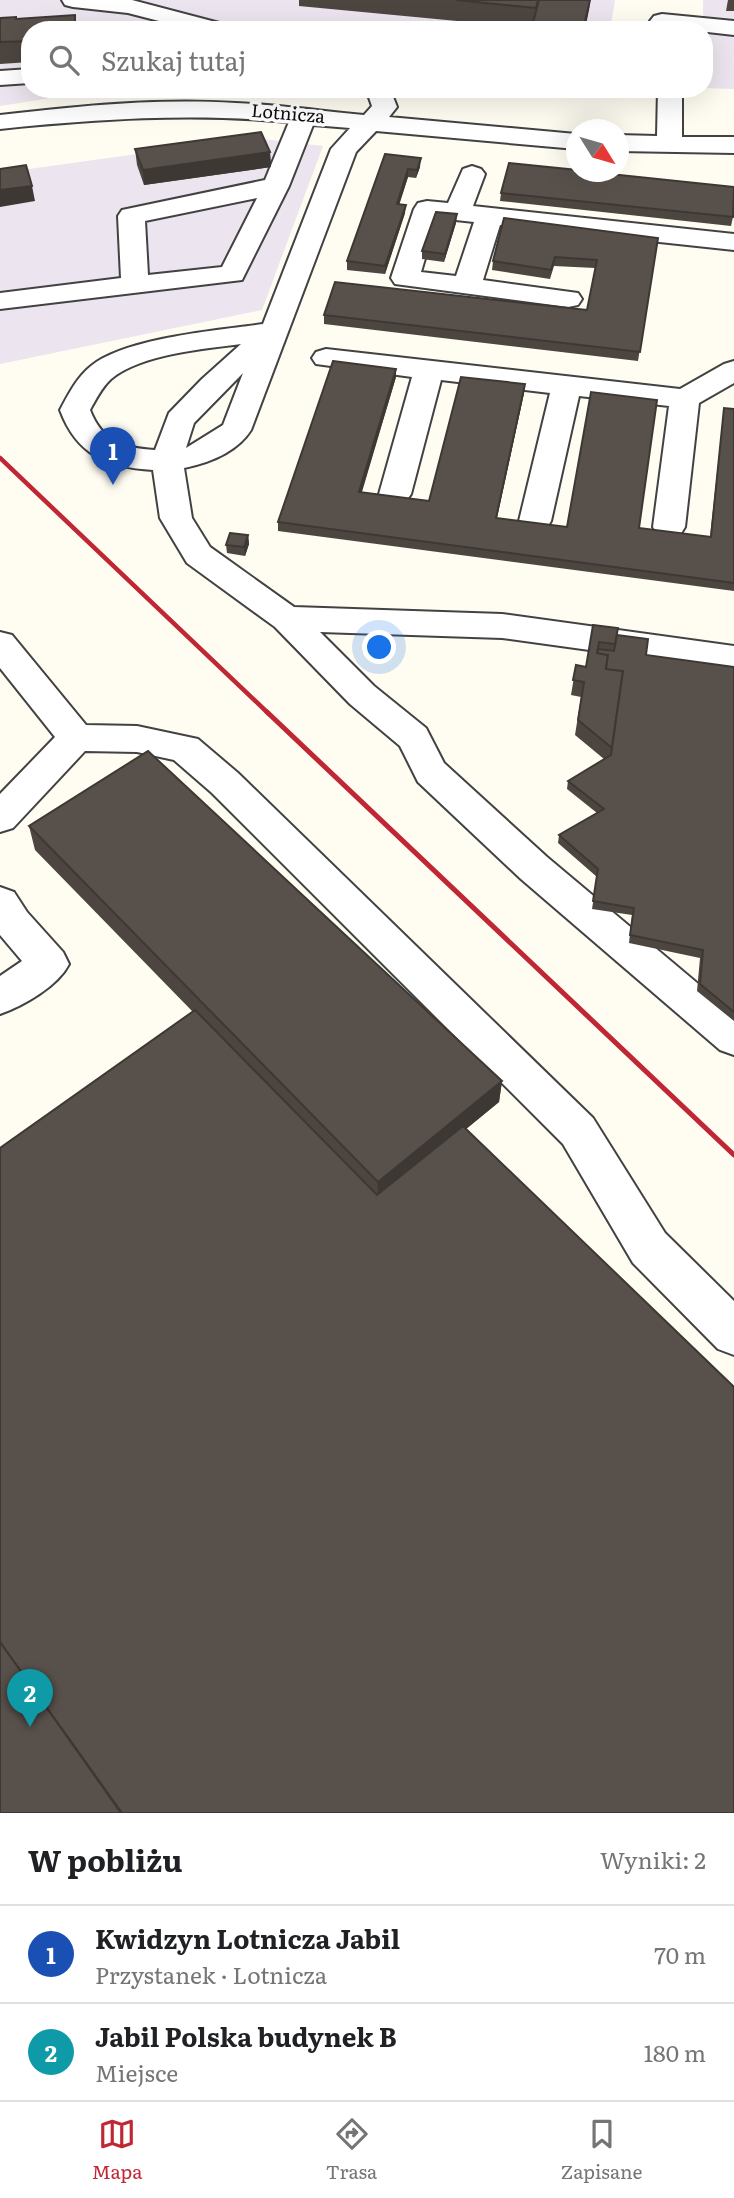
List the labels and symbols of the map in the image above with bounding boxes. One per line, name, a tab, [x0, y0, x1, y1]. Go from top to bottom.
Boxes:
street label: Lotnicza	[250, 96, 326, 129]
north arrow	[566, 119, 629, 182]
pin: 1	[90, 427, 136, 485]
your location	[362, 630, 396, 664]
pin: 2	[7, 1669, 53, 1727]

